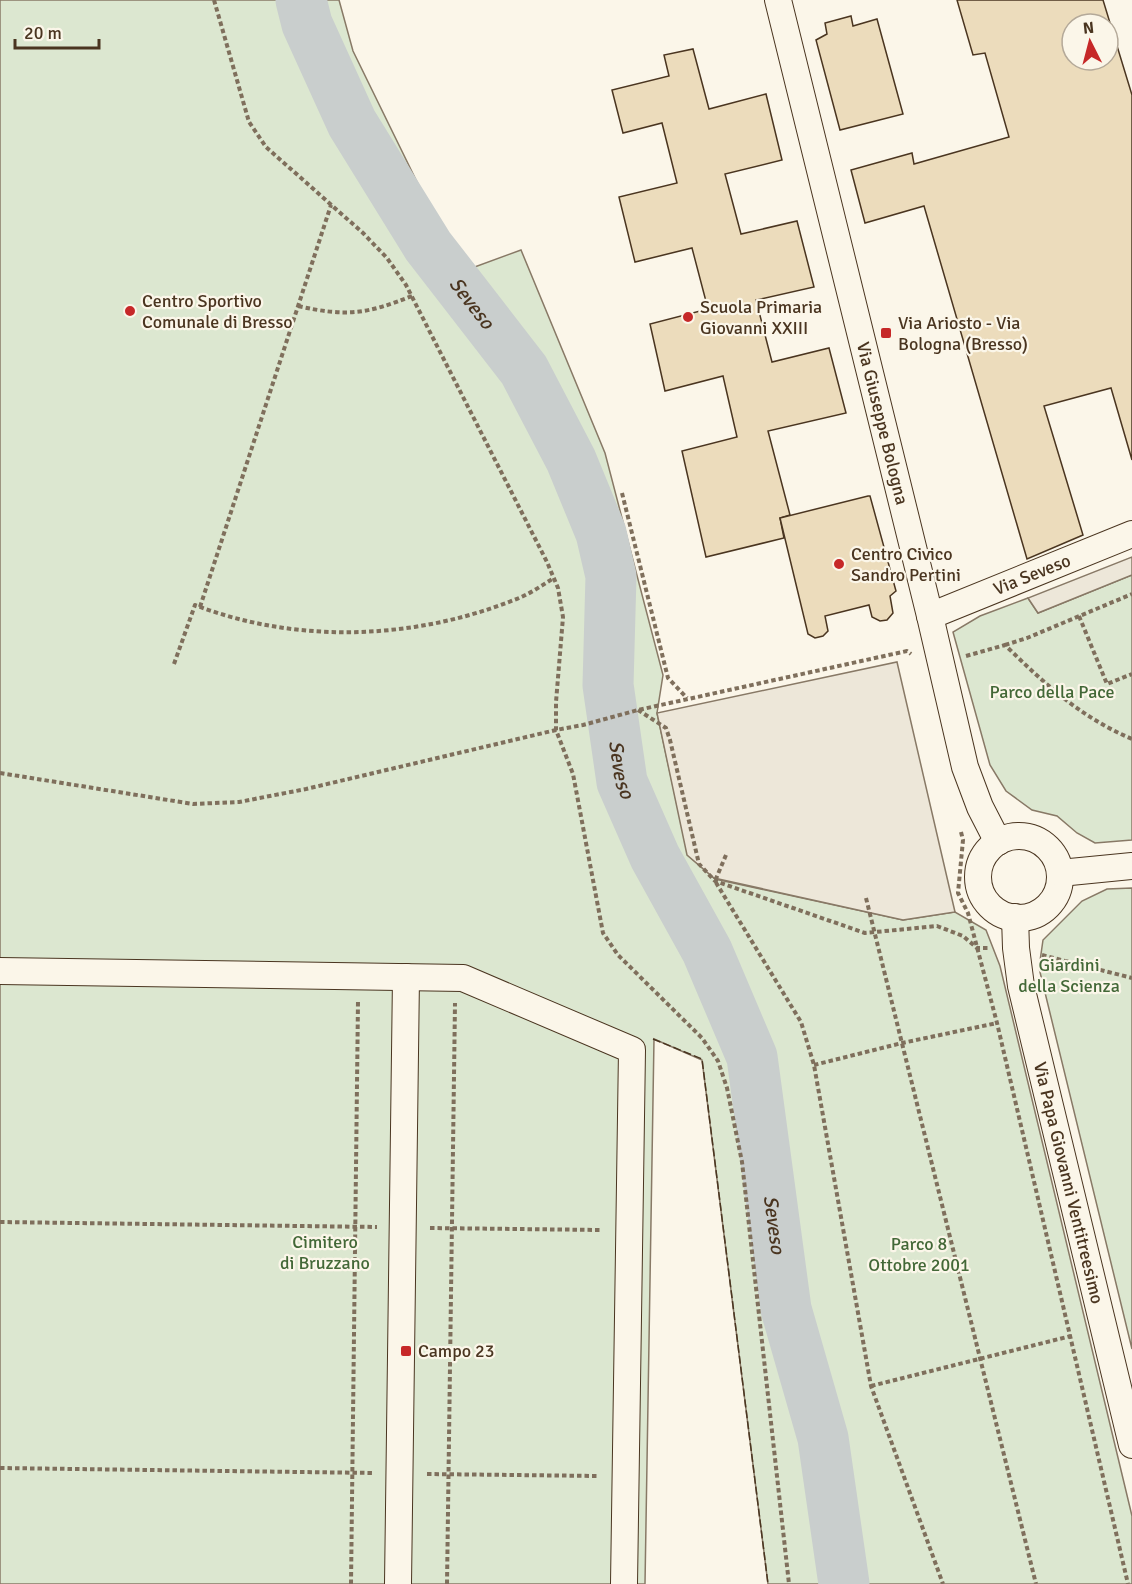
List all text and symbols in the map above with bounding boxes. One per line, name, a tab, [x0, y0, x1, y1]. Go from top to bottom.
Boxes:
scale bar	[15, 12, 99, 50]
north arrow	[1060, 12, 1120, 72]
text: N	[1082, 18, 1095, 39]
text: 20 m	[24, 22, 62, 44]
water label: Seveso	[444, 272, 501, 335]
place label: Centro Sportivo Comunale di Bresso	[142, 290, 293, 333]
place label: Scuola Primaria Giovanni XXIII	[700, 296, 822, 339]
marker: Centro Sportivo Comunale di Bresso	[123, 304, 137, 318]
marker: Scuola Primaria Giovanni XXIII	[681, 310, 695, 324]
place label: Via Ariosto - Via Bologna (Bresso)	[898, 312, 1028, 355]
marker: Via Ariosto - Via Bologna (Bresso)	[879, 326, 893, 340]
street label: Via Giuseppe Bologna	[852, 340, 913, 507]
place label: Centro Civico Sandro Pertini	[851, 543, 961, 586]
street label: Via Seveso	[990, 549, 1074, 600]
marker: Centro Civico Sandro Pertini	[832, 557, 846, 571]
park label: Parco della Pace	[989, 681, 1115, 703]
water label: Seveso	[604, 739, 641, 804]
park label: Giardini della Scienza	[1018, 954, 1120, 997]
street label: Via Papa Giovanni Ventitreesimo	[1029, 1060, 1108, 1306]
water label: Seveso	[758, 1194, 791, 1257]
park label: Cimitero di Bruzzano	[280, 1231, 370, 1274]
park label: Parco 8 Ottobre 2001	[868, 1233, 970, 1276]
place label: Campo 23	[418, 1340, 495, 1362]
marker: Campo 23	[399, 1344, 413, 1358]

